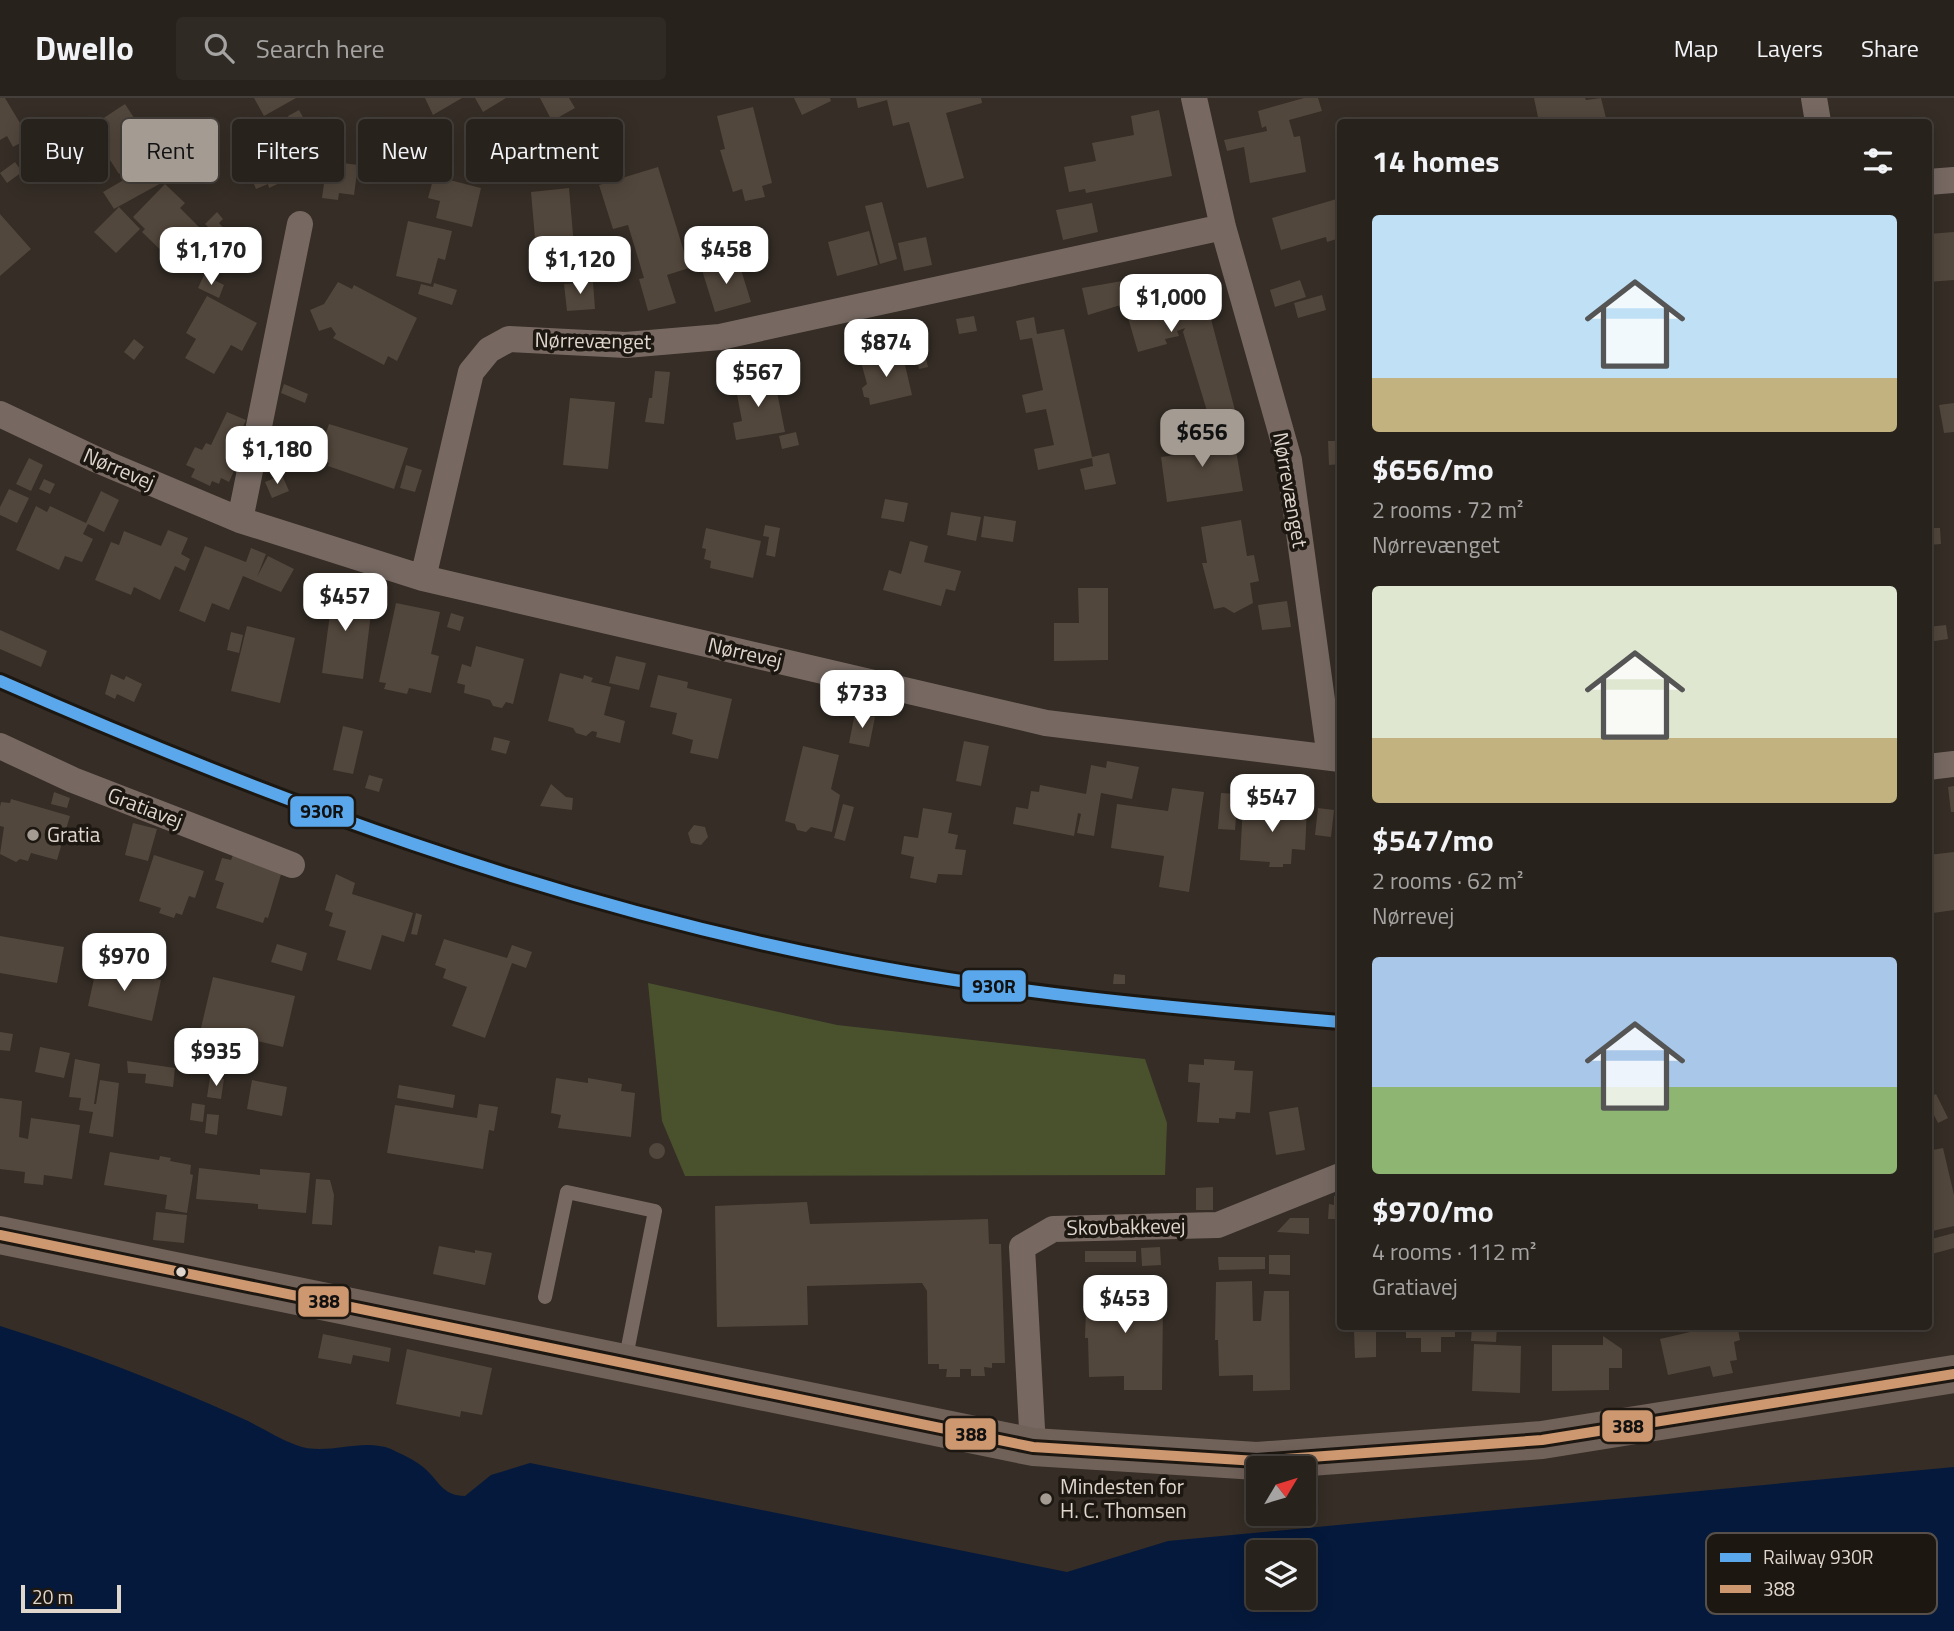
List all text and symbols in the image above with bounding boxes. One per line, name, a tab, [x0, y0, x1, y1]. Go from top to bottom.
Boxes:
search box	[176, 17, 666, 80]
text: Dwello	[35, 23, 134, 73]
icon: search	[200, 29, 238, 67]
text: Search here	[256, 29, 385, 68]
text: Map	[1674, 30, 1719, 66]
text: Layers	[1757, 30, 1823, 66]
text: Share	[1861, 30, 1919, 66]
chip: Buy	[21, 119, 108, 182]
chip: Rent	[122, 119, 218, 182]
chip: Filters	[232, 119, 344, 182]
chip: New	[358, 119, 452, 182]
chip: Apartment	[466, 119, 623, 182]
text: 14 homes	[1372, 138, 1499, 184]
icon: filters	[1859, 142, 1897, 180]
pin: $458	[685, 226, 767, 286]
pin: $1,170	[154, 228, 268, 287]
text: $458	[700, 231, 752, 266]
text: $1,170	[176, 232, 246, 267]
pin: $1,120	[523, 236, 637, 296]
text: $1,120	[545, 241, 615, 276]
icon: home	[1572, 261, 1698, 387]
pin: $1,000	[1114, 274, 1228, 334]
text: $1,000	[1136, 279, 1206, 314]
pin: $874	[845, 320, 927, 379]
street label: Nørrevænget	[534, 323, 652, 357]
text: $874	[860, 324, 912, 359]
pin: $567	[717, 350, 799, 409]
text: $567	[732, 354, 784, 389]
pin: $656	[1161, 410, 1243, 469]
text: $656	[1176, 414, 1228, 449]
pin: $1,180	[220, 426, 334, 486]
street label: Nørrevænget	[1265, 430, 1317, 551]
text: $1,180	[242, 431, 312, 466]
street label: Nørrevej	[79, 439, 160, 497]
text: $656/mo	[1372, 446, 1494, 492]
text: 2 rooms · 72 m²	[1372, 492, 1523, 527]
text: Nørrevænget	[1372, 527, 1500, 562]
pin: $457	[304, 574, 386, 633]
text: $457	[319, 578, 371, 613]
street label: Nørrevej	[705, 628, 785, 676]
icon: home	[1572, 632, 1698, 758]
pin: $733	[821, 670, 903, 730]
text: $733	[836, 675, 888, 710]
pin: $547	[1231, 774, 1313, 834]
street label: Gratiavej	[103, 778, 188, 836]
text: $547	[1246, 779, 1298, 814]
line badge: 930R	[289, 795, 355, 828]
text: 930R	[300, 796, 344, 825]
text: $547/mo	[1372, 817, 1494, 863]
place label: Gratia	[47, 818, 101, 850]
marker: Gratia	[25, 827, 41, 843]
text: 2 rooms · 62 m²	[1372, 863, 1523, 898]
text: Nørrevej	[1372, 898, 1454, 933]
pin: $970	[83, 934, 165, 993]
text: $970	[98, 938, 150, 973]
line badge: 930R	[961, 969, 1027, 1003]
text: 930R	[972, 971, 1016, 1000]
icon: home	[1572, 1003, 1698, 1129]
pin: $935	[175, 1028, 257, 1088]
text: $935	[190, 1033, 242, 1068]
text: $970/mo	[1372, 1188, 1494, 1234]
street label: Skovbakkevej	[1066, 1209, 1186, 1243]
text: 4 rooms · 112 m²	[1372, 1234, 1536, 1269]
unlabelled marker	[174, 1265, 188, 1279]
text: Gratiavej	[1372, 1269, 1458, 1304]
pin: $453	[1084, 1276, 1166, 1335]
text: $453	[1099, 1280, 1151, 1315]
line badge: 388	[297, 1285, 350, 1318]
text: 388	[308, 1286, 340, 1315]
line badge: 388	[1601, 1409, 1654, 1443]
text: 388	[1612, 1411, 1644, 1440]
line badge: 388	[944, 1417, 997, 1451]
text: 388	[955, 1419, 987, 1448]
north arrow	[1246, 1456, 1316, 1526]
map controls	[1246, 1456, 1316, 1610]
place label: Mindesten for H. C. Thomsen	[1060, 1470, 1187, 1526]
marker: Mindesten for H. C. Thomsen	[1038, 1491, 1054, 1507]
legend	[1706, 1533, 1937, 1614]
button: layers	[1246, 1540, 1316, 1610]
text: Railway 930R	[1763, 1542, 1874, 1571]
text: 388	[1763, 1574, 1795, 1603]
scale bar	[21, 1582, 121, 1614]
text: 20 m	[32, 1582, 73, 1611]

